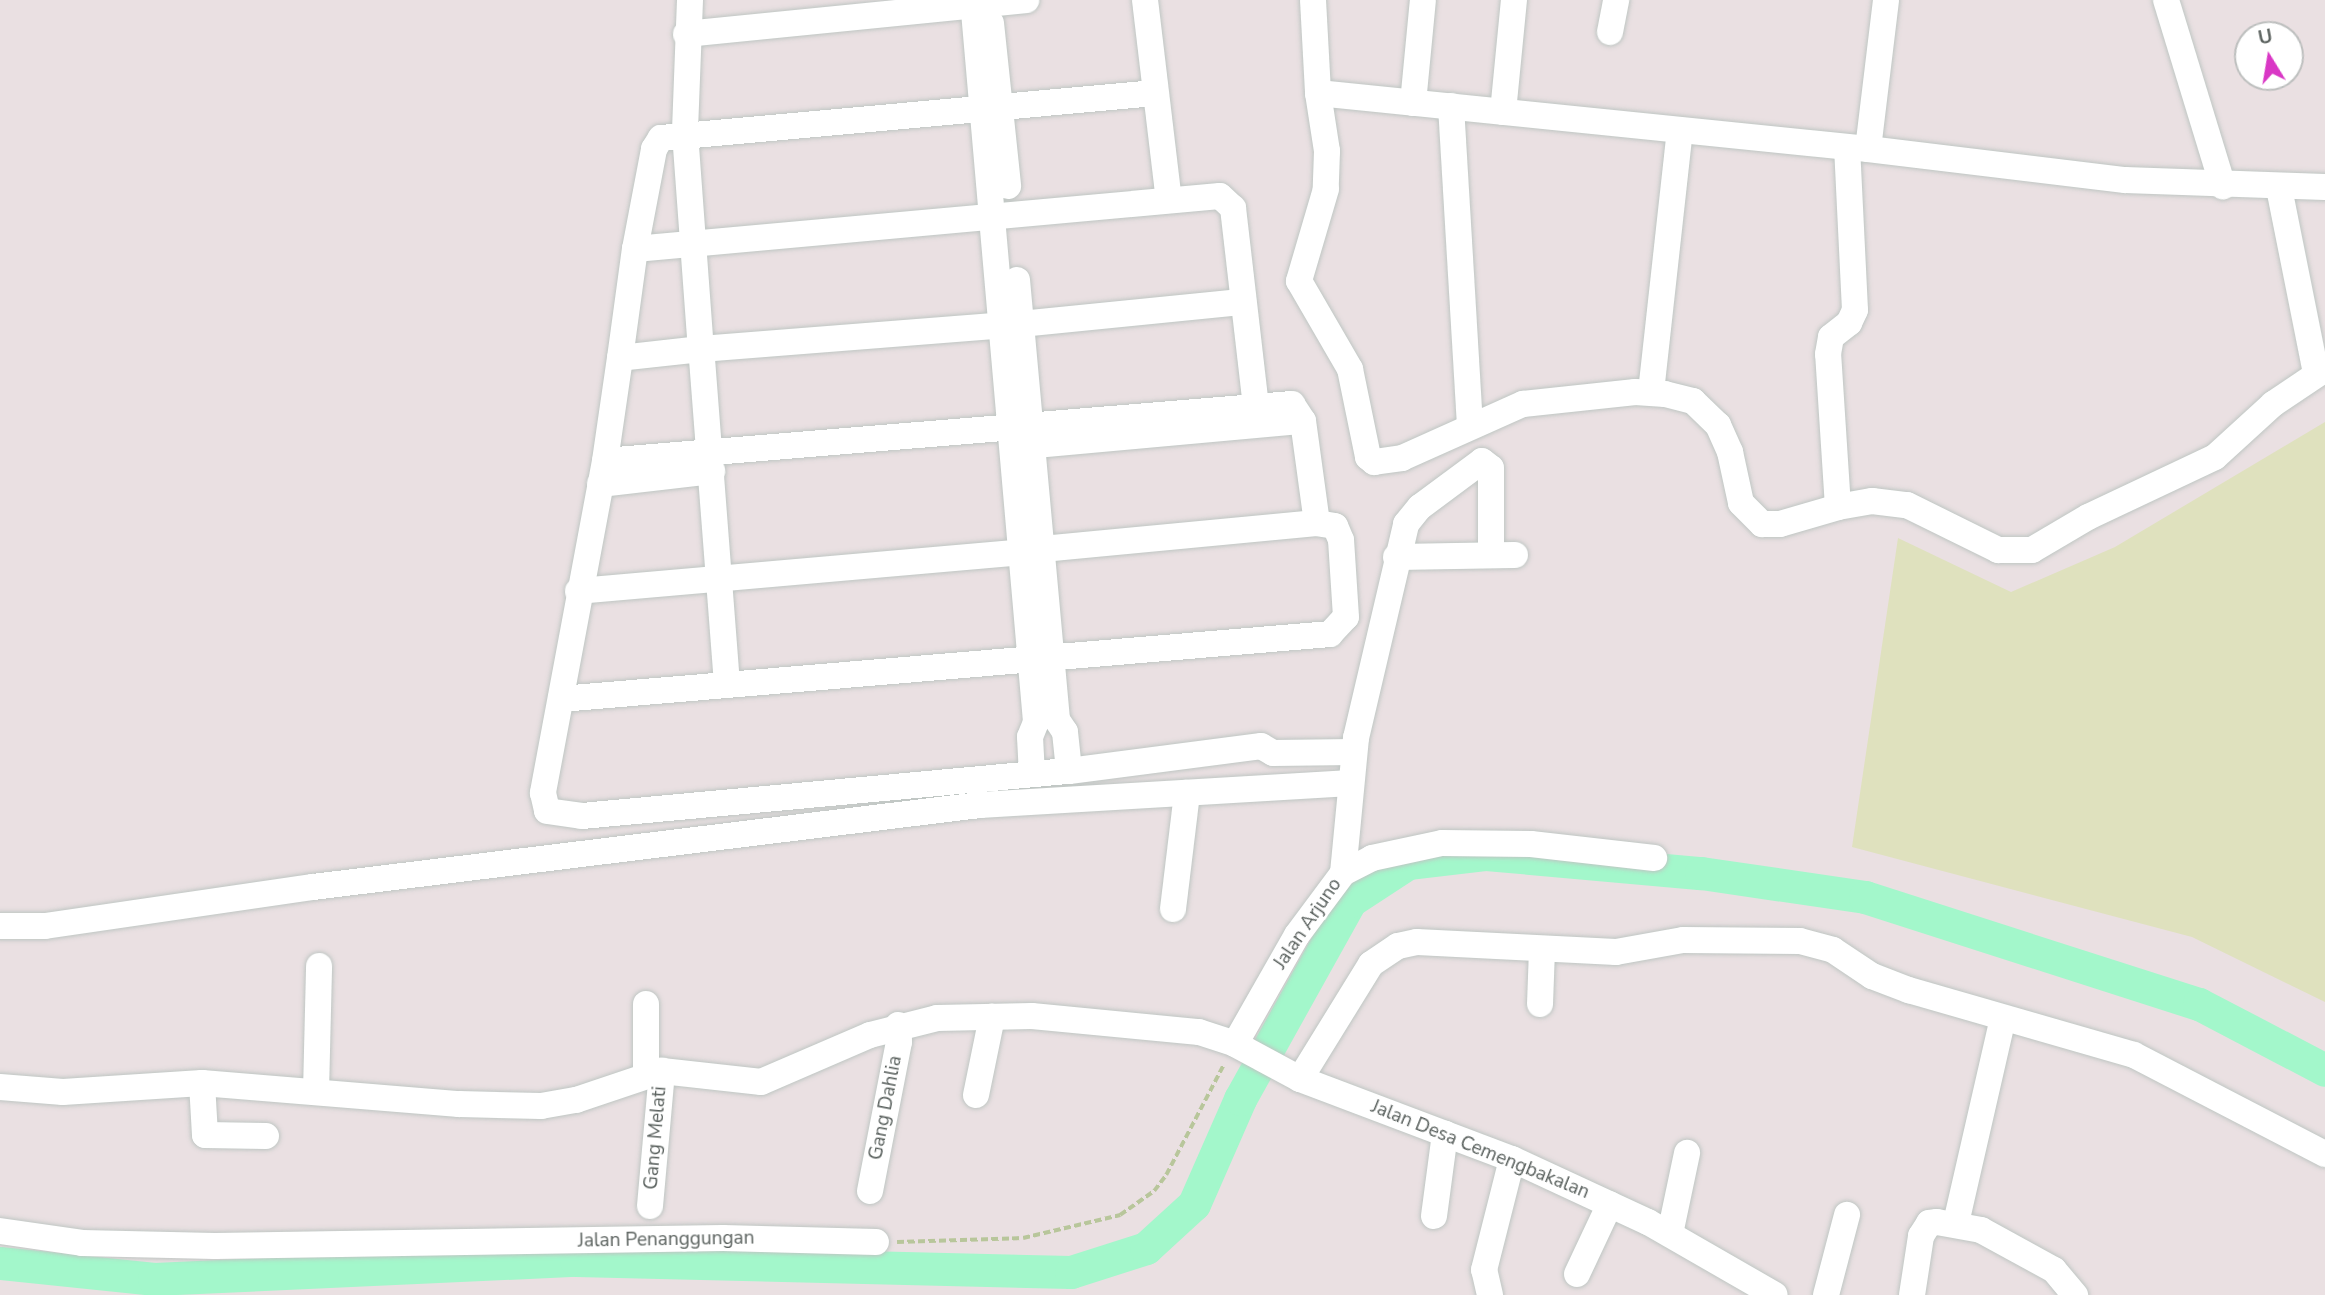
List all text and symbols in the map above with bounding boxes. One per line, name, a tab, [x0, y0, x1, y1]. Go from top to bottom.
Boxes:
north arrow	[2234, 21, 2304, 91]
text: U	[2256, 23, 2275, 51]
street label: Jalan Arjuno	[1269, 874, 1347, 974]
street label: Gang Dahlia	[865, 1054, 907, 1162]
street label: Gang Melati	[640, 1085, 672, 1191]
street label: Jalan Desa Cemengbakalan	[1367, 1096, 1593, 1204]
street label: Jalan Penanggungan	[577, 1227, 755, 1253]

